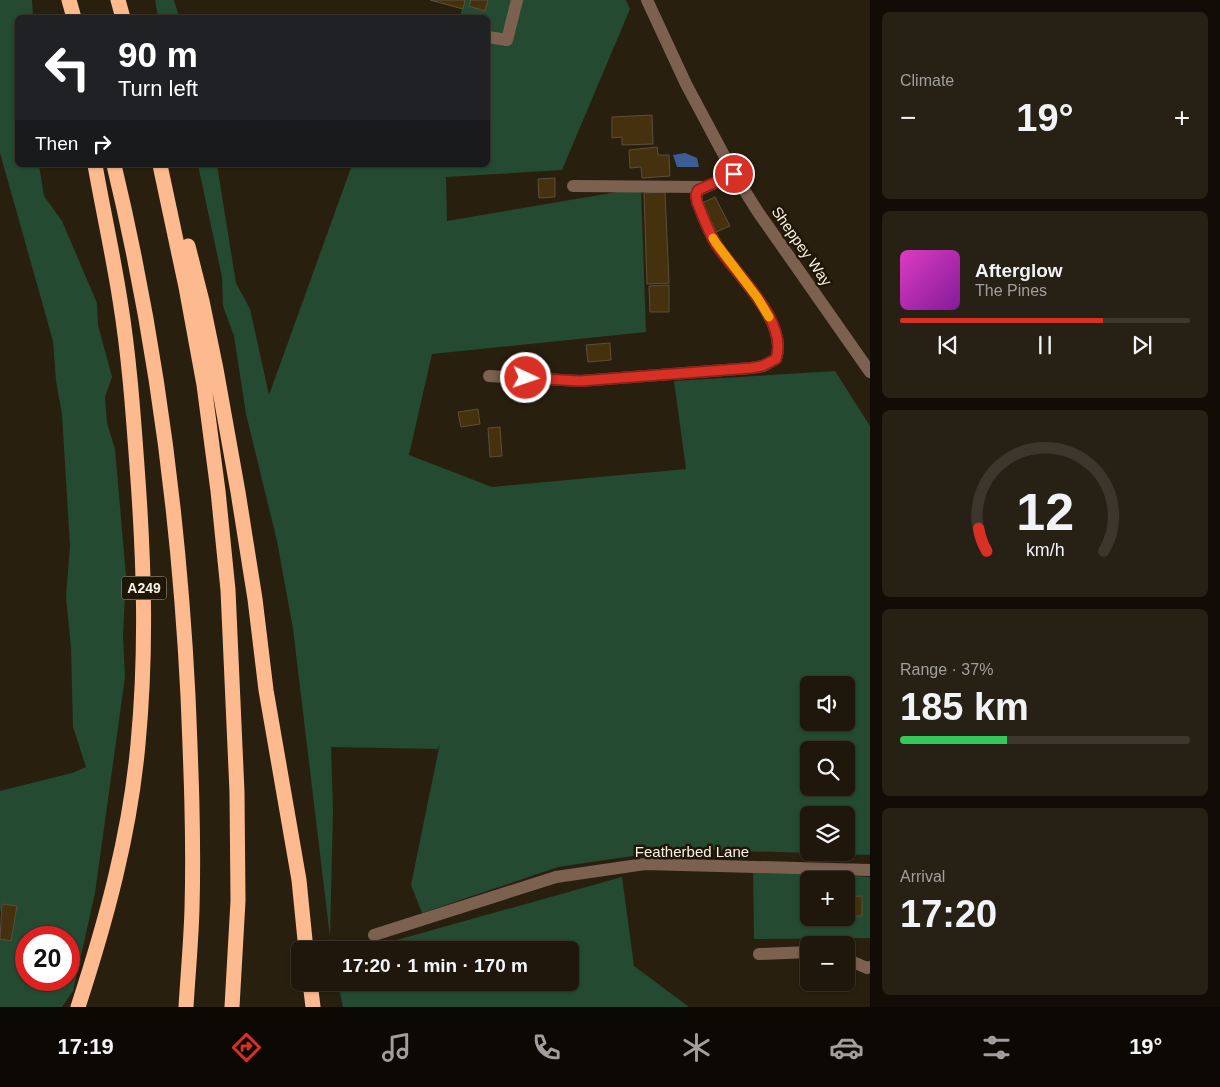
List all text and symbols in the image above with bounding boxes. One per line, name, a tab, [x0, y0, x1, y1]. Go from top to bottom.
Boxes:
icon: left	[35, 35, 100, 100]
text: 90 m	[118, 35, 198, 74]
text: Climate	[900, 72, 954, 89]
text: Turn left	[118, 76, 198, 101]
text: 19°	[1016, 97, 1074, 139]
text: −	[900, 102, 916, 133]
text: +	[1174, 102, 1190, 133]
icon: right	[88, 130, 116, 158]
text: Then	[35, 133, 78, 154]
pin	[713, 153, 755, 195]
icon: arrive	[720, 160, 748, 188]
street label: Sheppey Way	[768, 203, 836, 289]
text: Afterglow	[975, 260, 1063, 281]
text: The Pines	[975, 282, 1047, 299]
icon: previous	[934, 331, 962, 359]
icon: pause	[1031, 331, 1059, 359]
icon: next	[1128, 331, 1156, 359]
position arrow	[499, 351, 551, 403]
text: 12	[1016, 483, 1074, 541]
text: km/h	[1026, 540, 1064, 560]
road number: A249	[122, 576, 166, 600]
text: Range · 37%	[900, 661, 993, 678]
map controls	[800, 676, 855, 991]
button: sound	[800, 676, 855, 731]
text: 185 km	[900, 686, 1029, 728]
button: search	[800, 741, 855, 796]
button: layers	[800, 806, 855, 861]
street label: Featherbed Lane	[635, 843, 749, 860]
text: Arrival	[900, 868, 945, 885]
button: +	[800, 871, 855, 926]
text: 17:20	[900, 893, 997, 935]
speed limit sign: 20	[15, 926, 80, 991]
button: −	[800, 936, 855, 991]
text: 17:20 · 1 min · 170 m	[342, 955, 528, 976]
icon: directions	[229, 1030, 264, 1065]
icon: music	[379, 1030, 414, 1065]
icon: phone	[529, 1030, 564, 1065]
icon: climate	[679, 1030, 714, 1065]
icon: car	[829, 1030, 864, 1065]
icon: filters	[979, 1030, 1014, 1065]
text: 17:19	[58, 1034, 114, 1059]
text: 19°	[1129, 1034, 1162, 1059]

